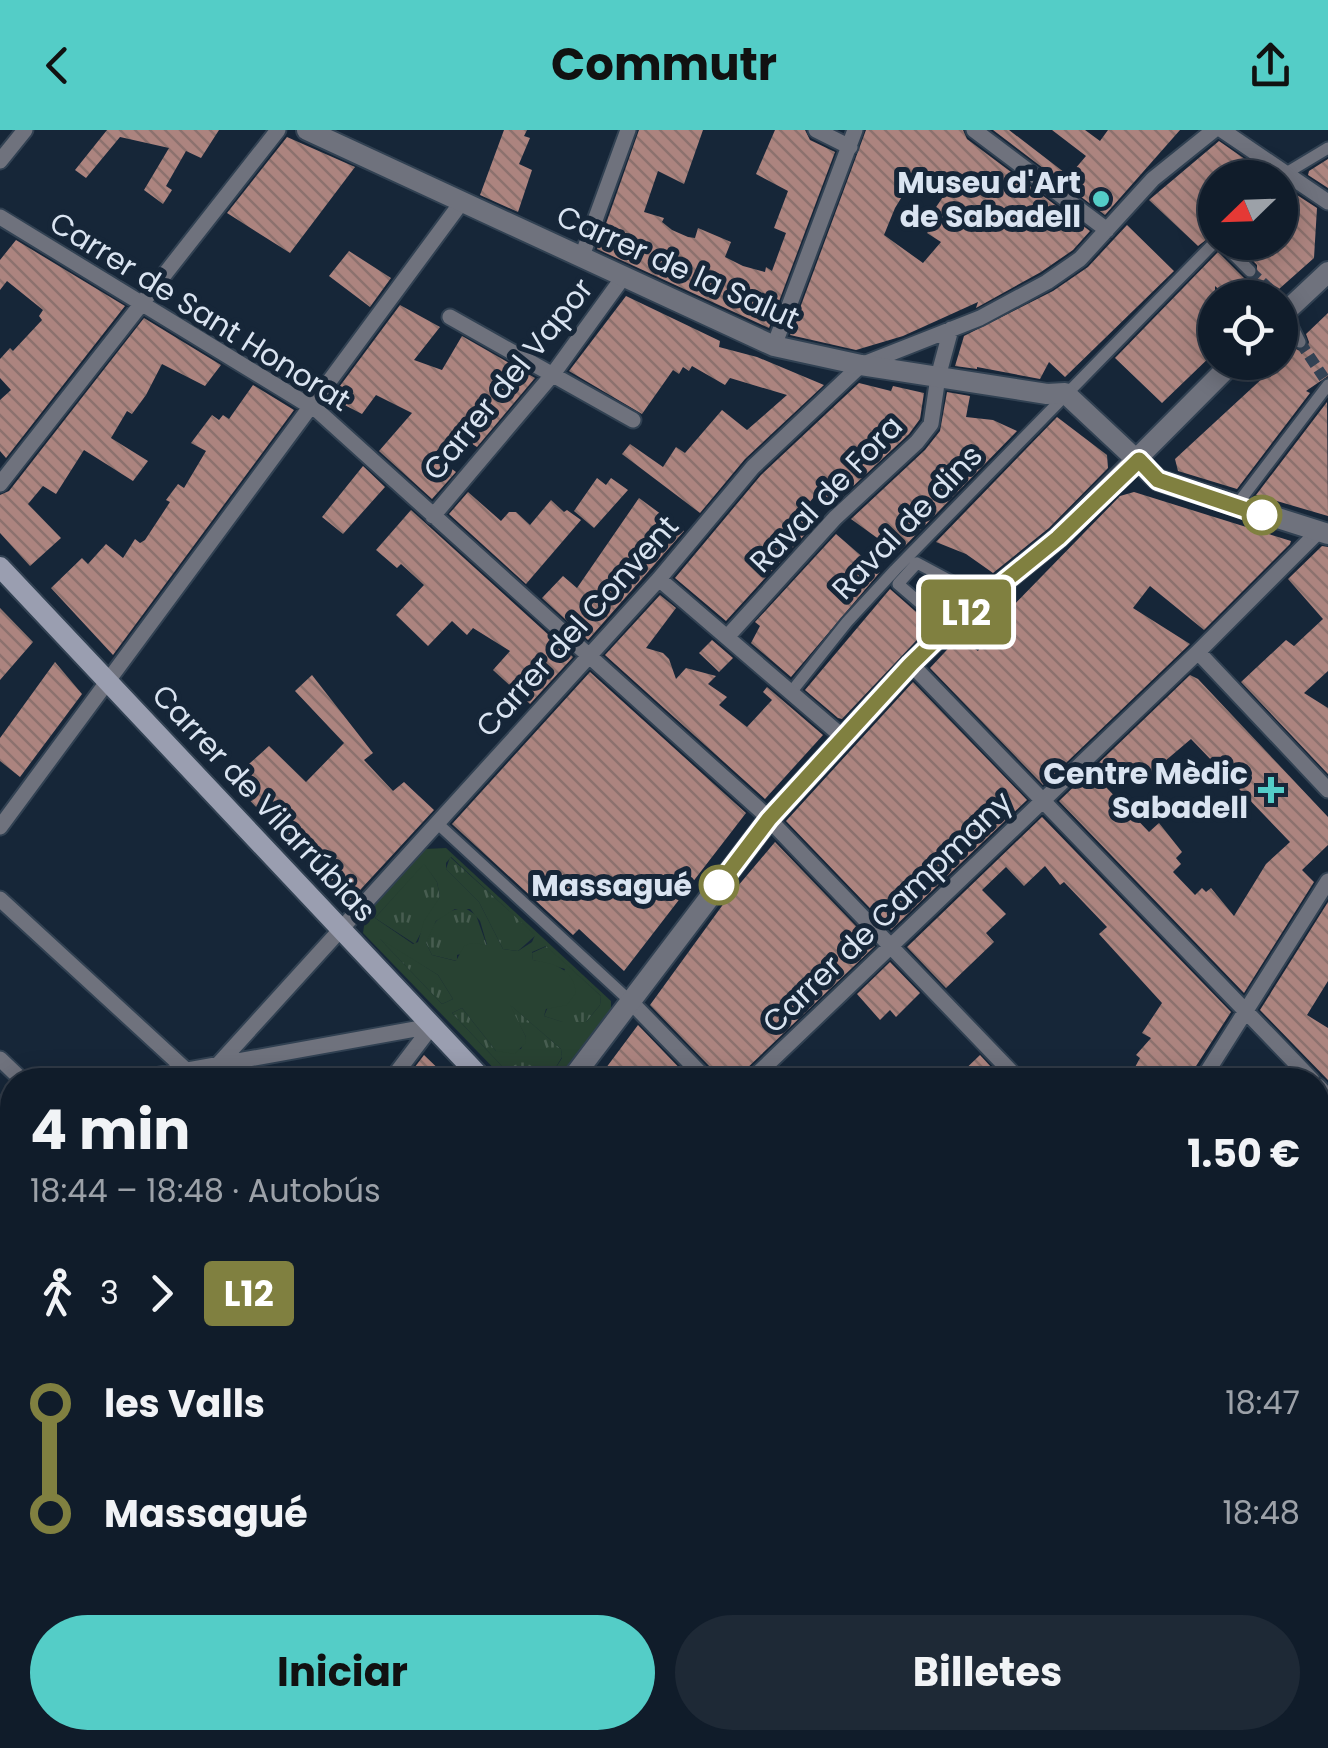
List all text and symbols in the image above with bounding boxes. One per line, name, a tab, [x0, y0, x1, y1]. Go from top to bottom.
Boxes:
text: Commutr	[551, 33, 777, 96]
icon: back	[30, 38, 85, 93]
icon: share	[1243, 38, 1298, 93]
north arrow	[1198, 160, 1298, 260]
map controls	[1198, 160, 1298, 380]
place label: Museu d'Art de Sabadell	[897, 161, 1081, 238]
marker: Museu d'Art de Sabadell	[1090, 188, 1112, 210]
street label: Carrer de la Salut	[550, 194, 806, 340]
street label: Carrer de Sant Honorat	[41, 201, 359, 421]
street label: Carrer del Vapor	[413, 269, 603, 489]
button: locate	[1198, 280, 1298, 380]
street label: Raval de Fora	[740, 406, 912, 582]
street label: Raval de dins	[822, 435, 992, 609]
unlabelled marker	[1243, 496, 1281, 534]
street label: Carrer del Convent	[466, 506, 688, 746]
line badge: L12	[908, 580, 1024, 644]
text: L12	[941, 588, 991, 637]
street label: Carrer de Vilarrúbias	[142, 675, 386, 931]
place label: Centre Mèdic Sabadell	[1043, 752, 1248, 829]
marker: Centre Mèdic Sabadell	[1258, 777, 1284, 803]
street label: Carrer de Campmany	[753, 781, 1022, 1043]
place label: Massagué	[531, 864, 692, 907]
marker: Massagué	[700, 866, 738, 904]
text: 4 min	[30, 1091, 190, 1168]
text: 1.50 €	[1187, 1127, 1300, 1180]
text: 18:44 – 18:48 · Autobús	[30, 1168, 381, 1213]
icon: walk	[30, 1266, 85, 1321]
icon: forward	[134, 1266, 189, 1321]
text: L12	[224, 1269, 274, 1318]
text: 3	[100, 1270, 119, 1315]
text: les Valls	[104, 1377, 265, 1430]
text: 18:47	[1225, 1380, 1300, 1425]
text: Massagué	[104, 1487, 308, 1540]
text: 18:48	[1222, 1490, 1300, 1535]
button: Iniciar	[30, 1615, 655, 1730]
button: Billetes	[675, 1615, 1300, 1730]

